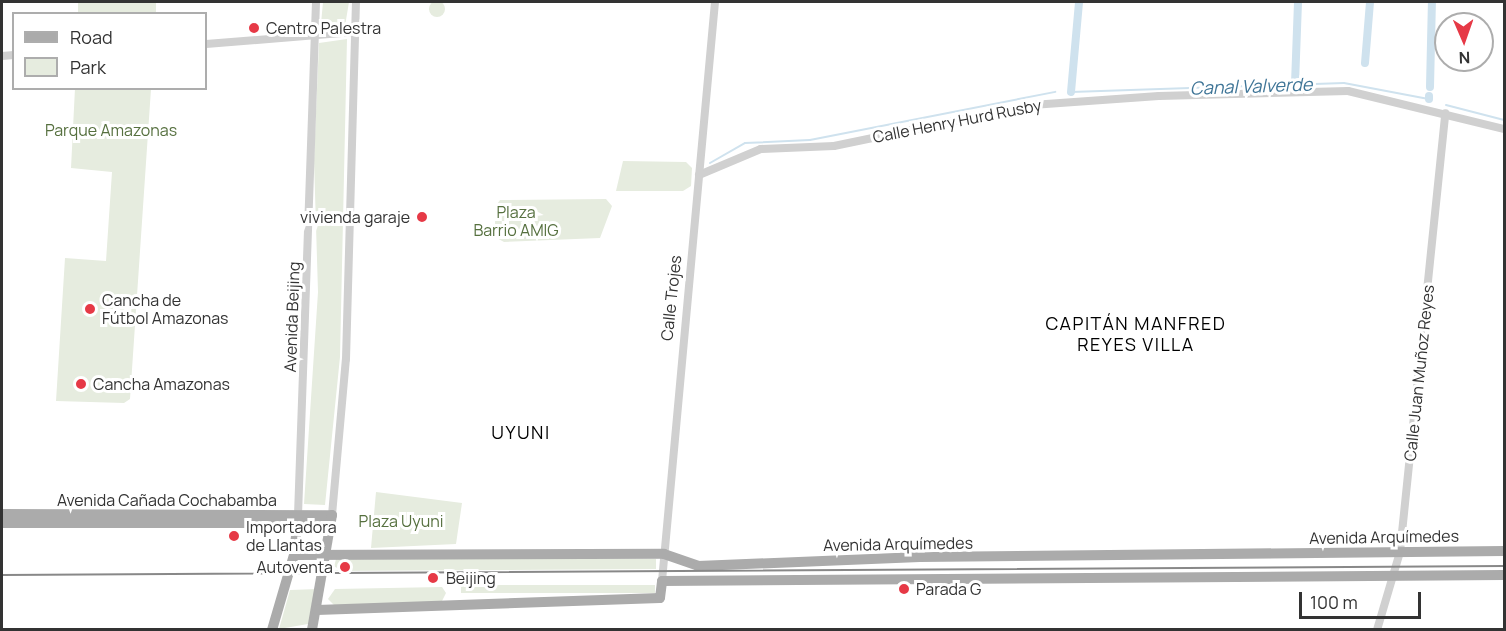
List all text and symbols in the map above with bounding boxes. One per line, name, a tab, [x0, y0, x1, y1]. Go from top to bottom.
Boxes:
legend	[12, 12, 207, 90]
north arrow	[1434, 12, 1494, 72]
place label: Centro Palestra	[266, 18, 381, 38]
marker: Centro Palestra	[247, 21, 261, 35]
text: Road	[70, 25, 113, 49]
text: N	[1458, 47, 1471, 69]
text: Park	[70, 55, 106, 79]
water label: Canal Valverde	[1189, 73, 1313, 99]
street label: Calle Henry Hurd Rusby	[871, 95, 1043, 147]
park label: Parque Amazonas	[45, 120, 177, 140]
park label: Plaza Barrio AMIG	[473, 202, 559, 240]
place label: vivienda garaje	[300, 207, 410, 227]
marker: vivienda garaje	[415, 210, 429, 224]
street label: Calle Trojes	[657, 254, 685, 342]
street label: Avenida Beijing	[280, 261, 304, 373]
street label: Calle Juan Muñoz Reyes	[1400, 284, 1438, 462]
place label: Cancha de Fútbol Amazonas	[102, 290, 229, 328]
marker: Cancha de Fútbol Amazonas	[83, 302, 97, 316]
district label: CAPITÁN MANFRED REYES VILLA	[1046, 313, 1226, 356]
place label: Cancha Amazonas	[93, 374, 230, 394]
marker: Cancha Amazonas	[74, 377, 88, 391]
district label: UYUNI	[491, 421, 551, 443]
street label: Avenida Cañada Cochabamba	[57, 490, 277, 510]
park label: Plaza Uyuni	[359, 511, 443, 531]
place label: Importadora de Llantas	[246, 517, 337, 555]
street label: Avenida Arquímedes	[1309, 526, 1459, 548]
marker: Importadora de Llantas	[227, 529, 241, 543]
street label: Avenida Arquímedes	[823, 533, 973, 555]
place label: Autoventa	[256, 557, 333, 577]
marker: Autoventa	[338, 560, 352, 574]
place label: Beijing	[446, 568, 496, 588]
marker: Beijing	[424, 569, 442, 587]
place label: Parada G	[916, 579, 981, 599]
scale bar	[1302, 580, 1424, 618]
marker: Parada G	[897, 582, 911, 596]
text: 100 m	[1310, 590, 1358, 614]

